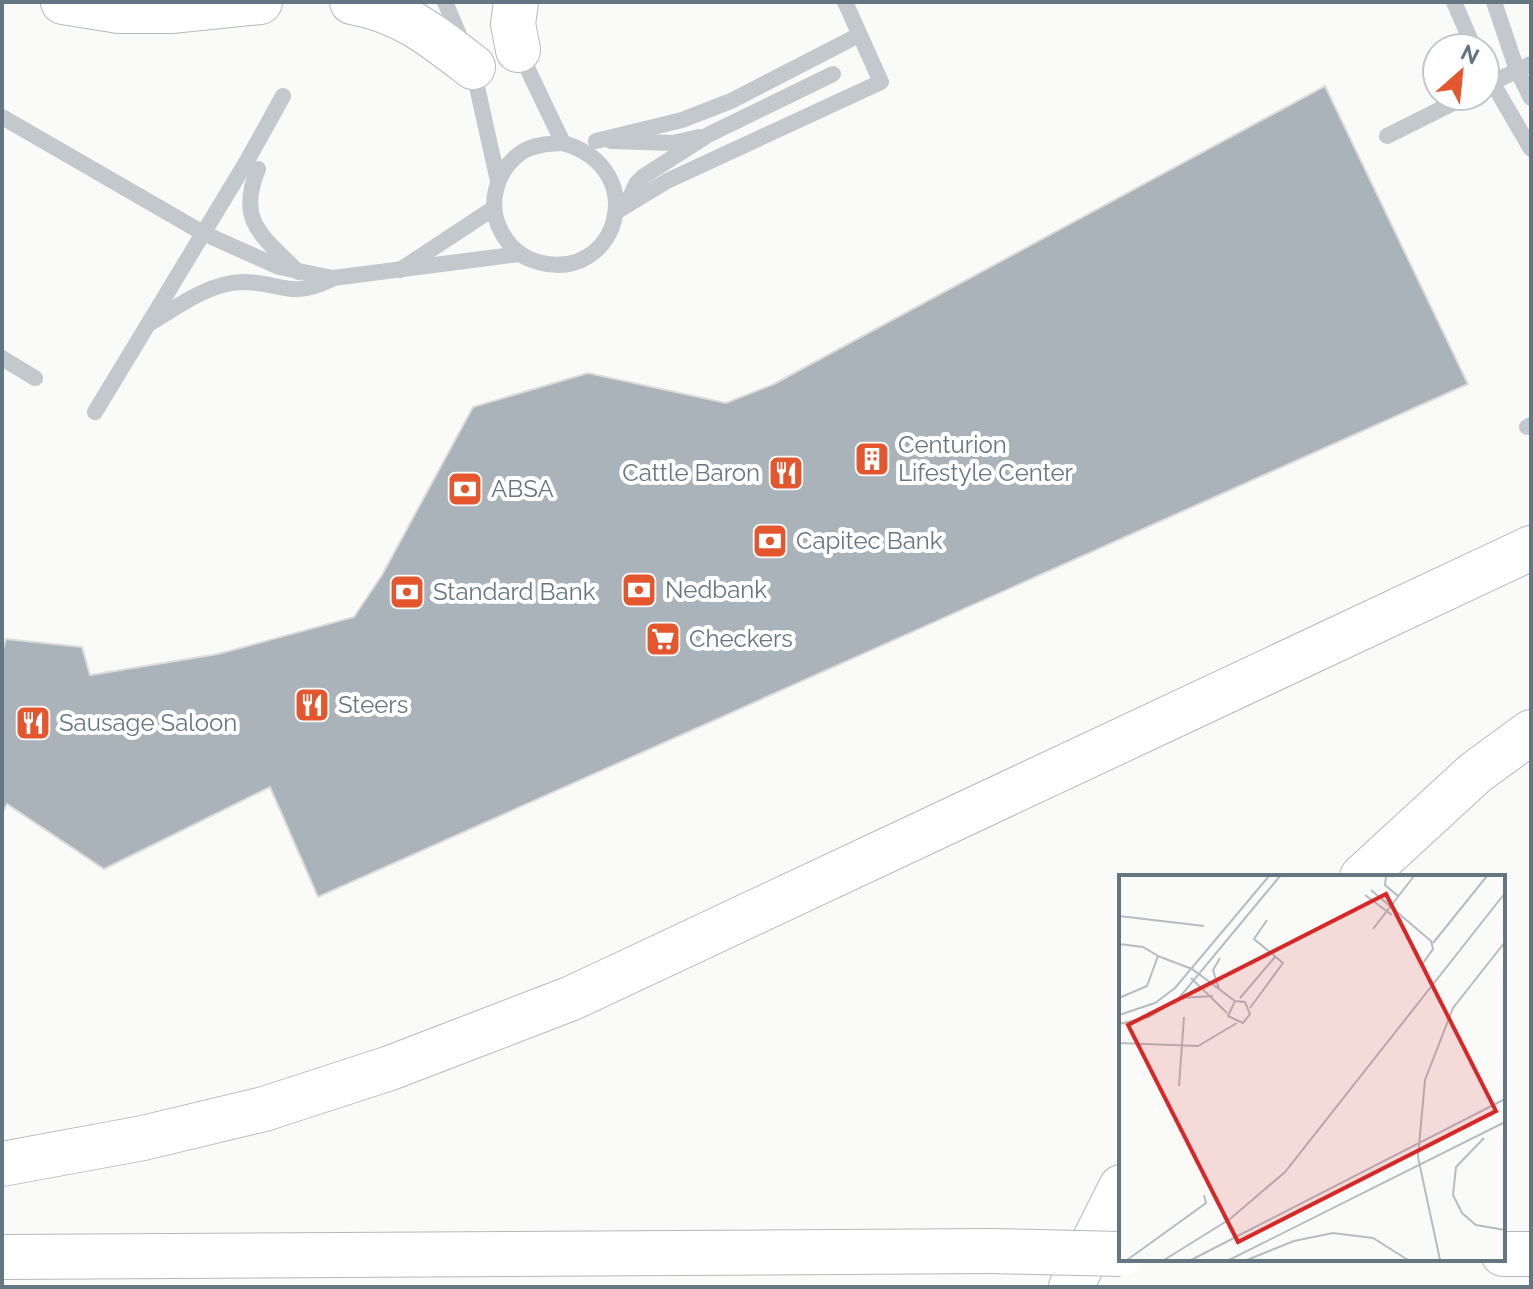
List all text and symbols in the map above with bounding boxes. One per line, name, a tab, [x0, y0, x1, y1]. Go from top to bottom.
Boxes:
north arrow	[1421, 32, 1501, 112]
text: N	[1457, 39, 1483, 70]
place label: Centurion Lifestyle Center	[898, 430, 1074, 487]
building icon: Centurion Lifestyle Center	[853, 440, 891, 478]
restaurant icon: Cattle Baron	[767, 454, 805, 492]
place label: Cattle Baron	[622, 458, 760, 487]
bank icon: ABSA	[446, 470, 484, 508]
place label: ABSA	[491, 474, 554, 503]
bank icon: Capitec Bank	[751, 522, 789, 560]
place label: Capitec Bank	[796, 526, 943, 555]
bank icon: Nedbank	[620, 571, 658, 609]
bank icon: Standard Bank	[388, 573, 426, 611]
place label: Nedbank	[665, 575, 767, 604]
place label: Standard Bank	[433, 577, 596, 606]
supermarket icon: Checkers	[644, 620, 682, 658]
place label: Checkers	[689, 624, 793, 653]
restaurant icon: Steers	[293, 686, 331, 724]
place label: Steers	[338, 690, 408, 719]
restaurant icon: Sausage Saloon	[14, 704, 52, 742]
place label: Sausage Saloon	[59, 708, 237, 737]
inset map	[1119, 875, 1505, 1261]

